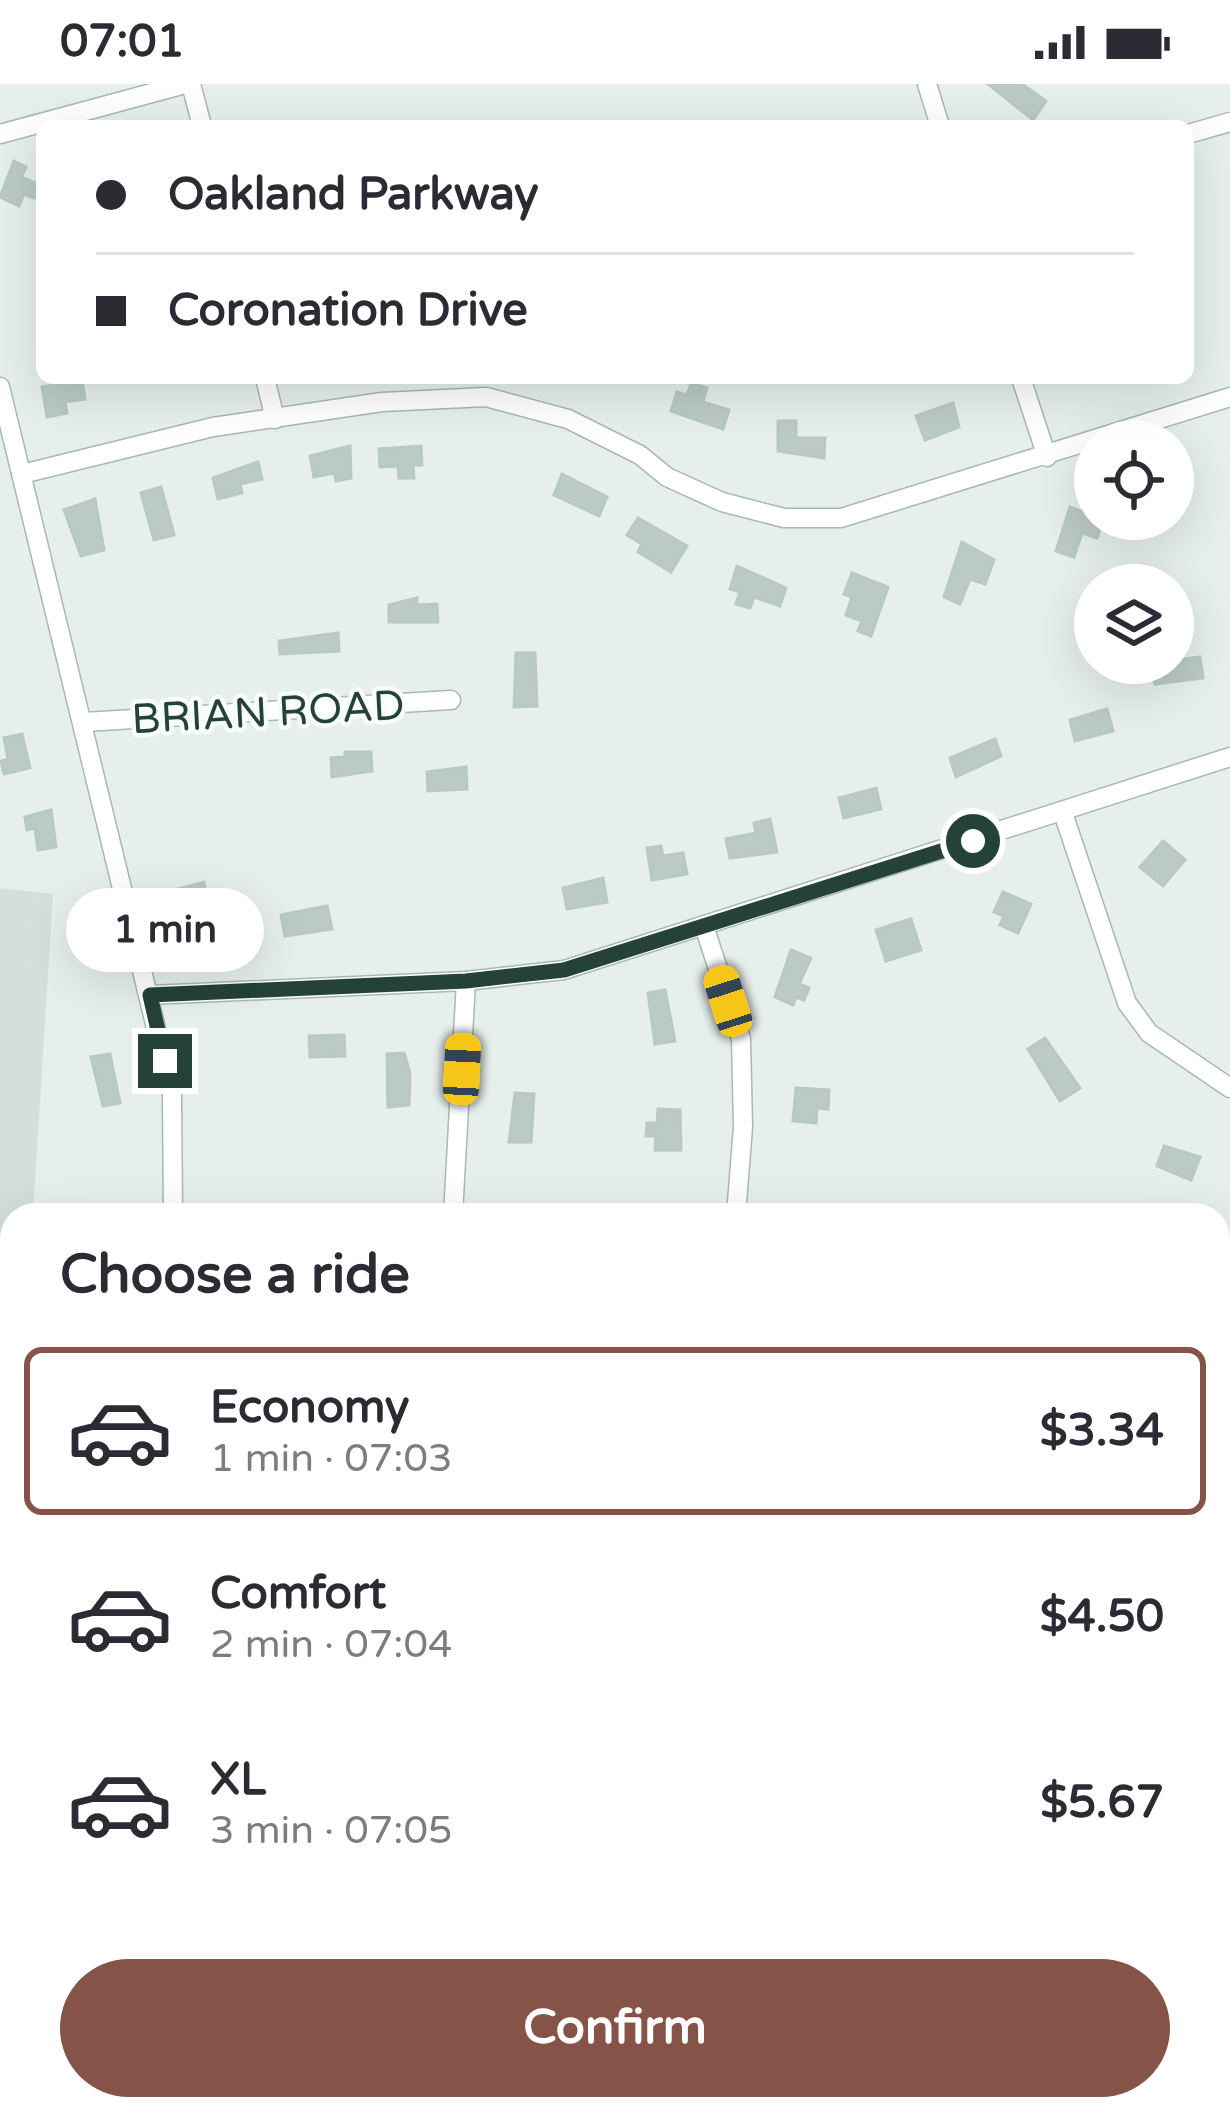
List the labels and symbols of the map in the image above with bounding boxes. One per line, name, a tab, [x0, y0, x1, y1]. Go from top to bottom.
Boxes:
street label: BRIAN ROAD	[130, 680, 406, 745]
route start	[946, 814, 1000, 868]
callout: 1 min	[66, 887, 264, 971]
car	[700, 961, 756, 1041]
car	[442, 1032, 482, 1106]
route end	[138, 1034, 192, 1088]

